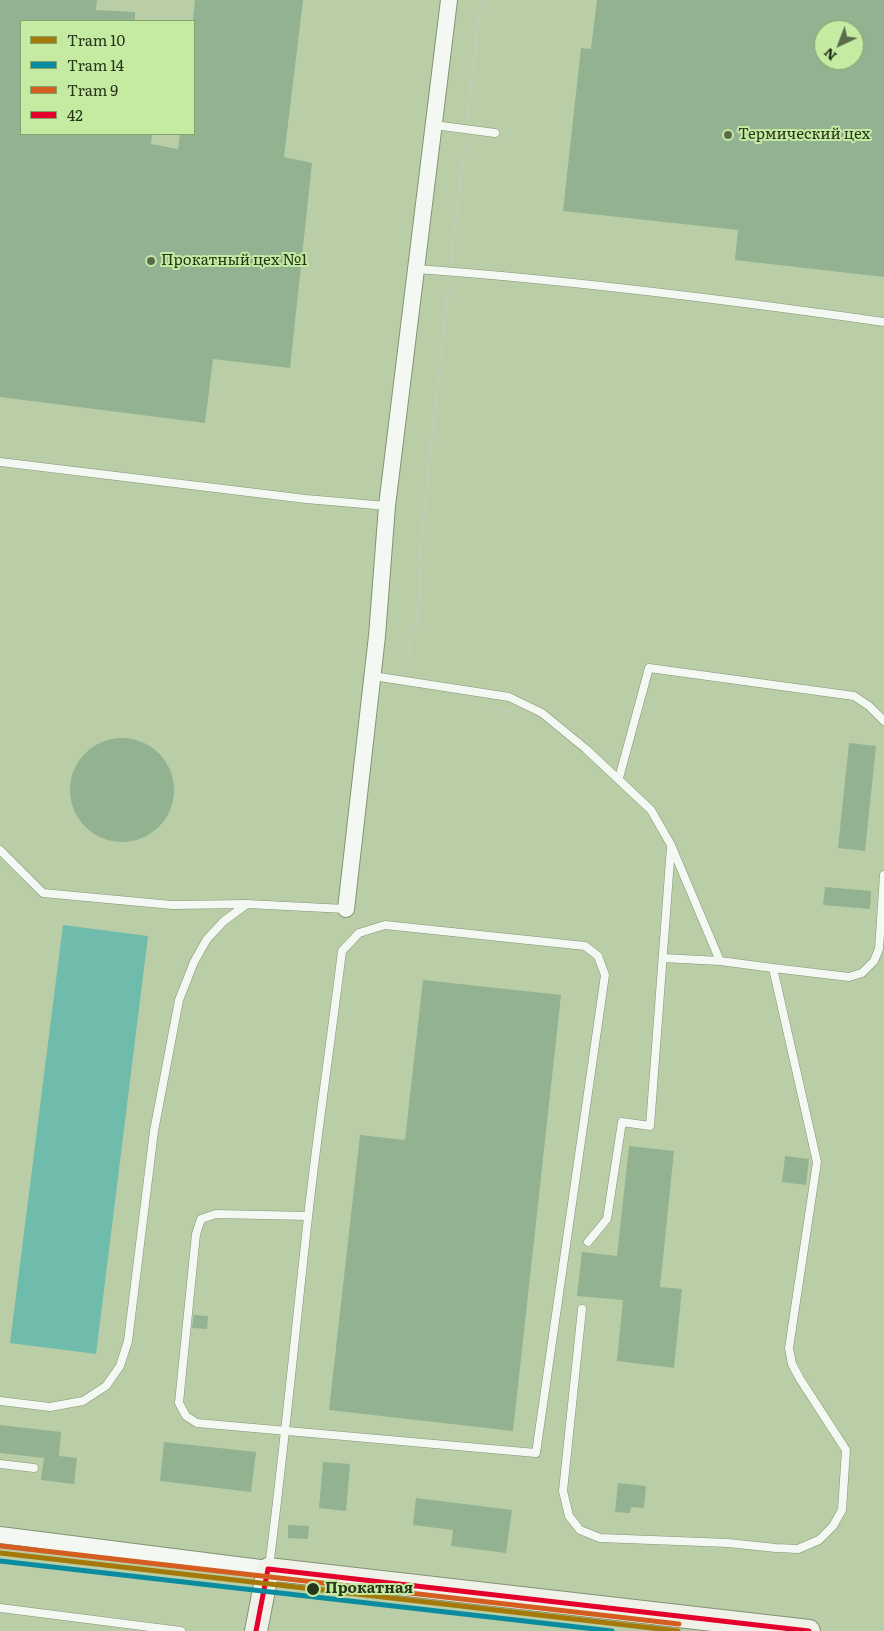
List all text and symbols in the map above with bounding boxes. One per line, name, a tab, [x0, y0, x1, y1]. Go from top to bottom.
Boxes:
legend	[20, 20, 195, 135]
north arrow	[814, 20, 864, 70]
text: Tram 10	[67, 28, 125, 51]
text: N	[818, 44, 841, 67]
text: Tram 14	[67, 53, 124, 76]
text: Tram 9	[67, 78, 118, 101]
text: 42	[67, 103, 83, 126]
place label: Термический цех	[738, 126, 870, 144]
marker: Термический цех	[722, 129, 734, 141]
place label: Прокатный цех №1	[161, 252, 307, 270]
marker: Прокатный цех №1	[145, 255, 157, 267]
place label: Прокатная	[325, 1580, 413, 1598]
marker: Прокатная	[305, 1581, 321, 1597]

